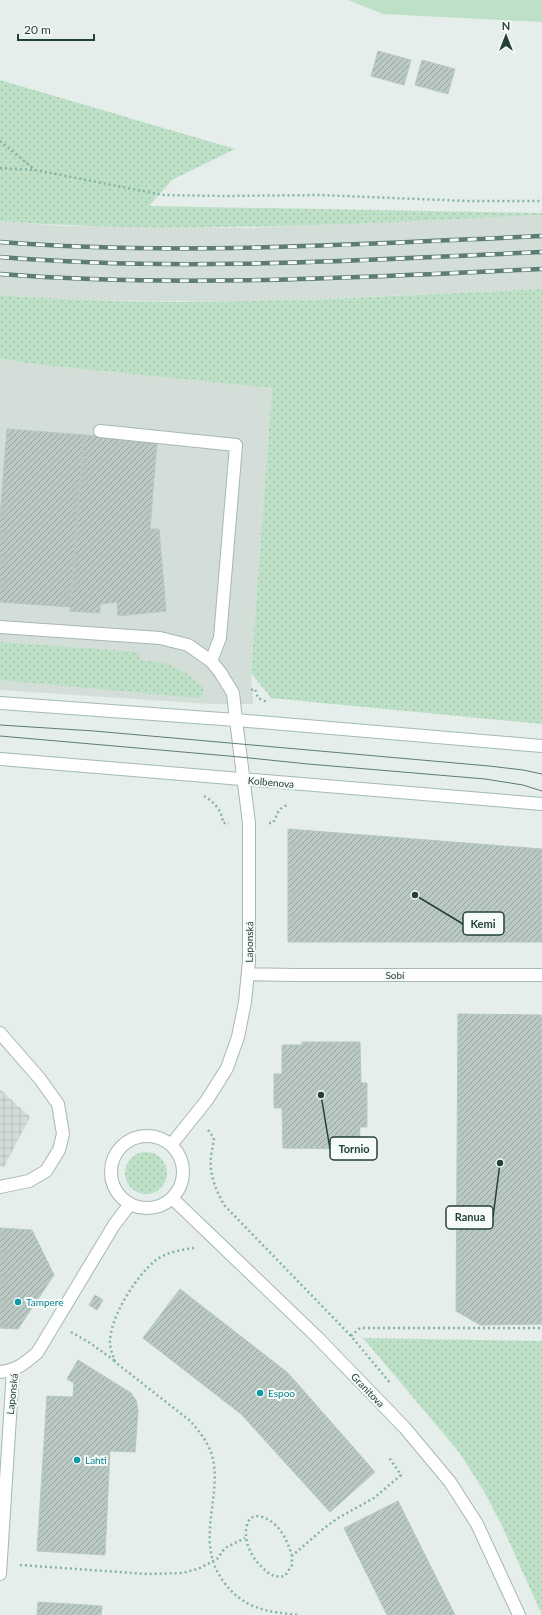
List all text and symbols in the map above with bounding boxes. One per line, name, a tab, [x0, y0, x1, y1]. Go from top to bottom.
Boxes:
scale bar	[18, 16, 94, 42]
north arrow	[486, 16, 526, 56]
text: N	[502, 19, 510, 32]
text: 20 m	[24, 22, 51, 37]
street label: Kolbenova	[247, 774, 295, 790]
callout: Kemi	[463, 912, 504, 935]
text: Kemi	[470, 917, 496, 930]
street label: Laponská	[243, 921, 255, 963]
street label: Sobí	[385, 969, 405, 981]
callout: Tornio	[330, 1137, 377, 1160]
text: Tornio	[338, 1142, 370, 1155]
callout: Ranua	[446, 1206, 493, 1229]
text: Ranua	[455, 1210, 485, 1223]
place label: Tampere	[26, 1296, 64, 1308]
marker: Tampere	[13, 1297, 23, 1307]
street label: Granitova	[349, 1370, 387, 1410]
street label: Laponská	[4, 1373, 20, 1415]
place label: Espoo	[268, 1387, 295, 1399]
marker: Espoo	[255, 1388, 265, 1398]
place label: Lahti	[85, 1454, 107, 1466]
marker: Lahti	[72, 1455, 82, 1465]

